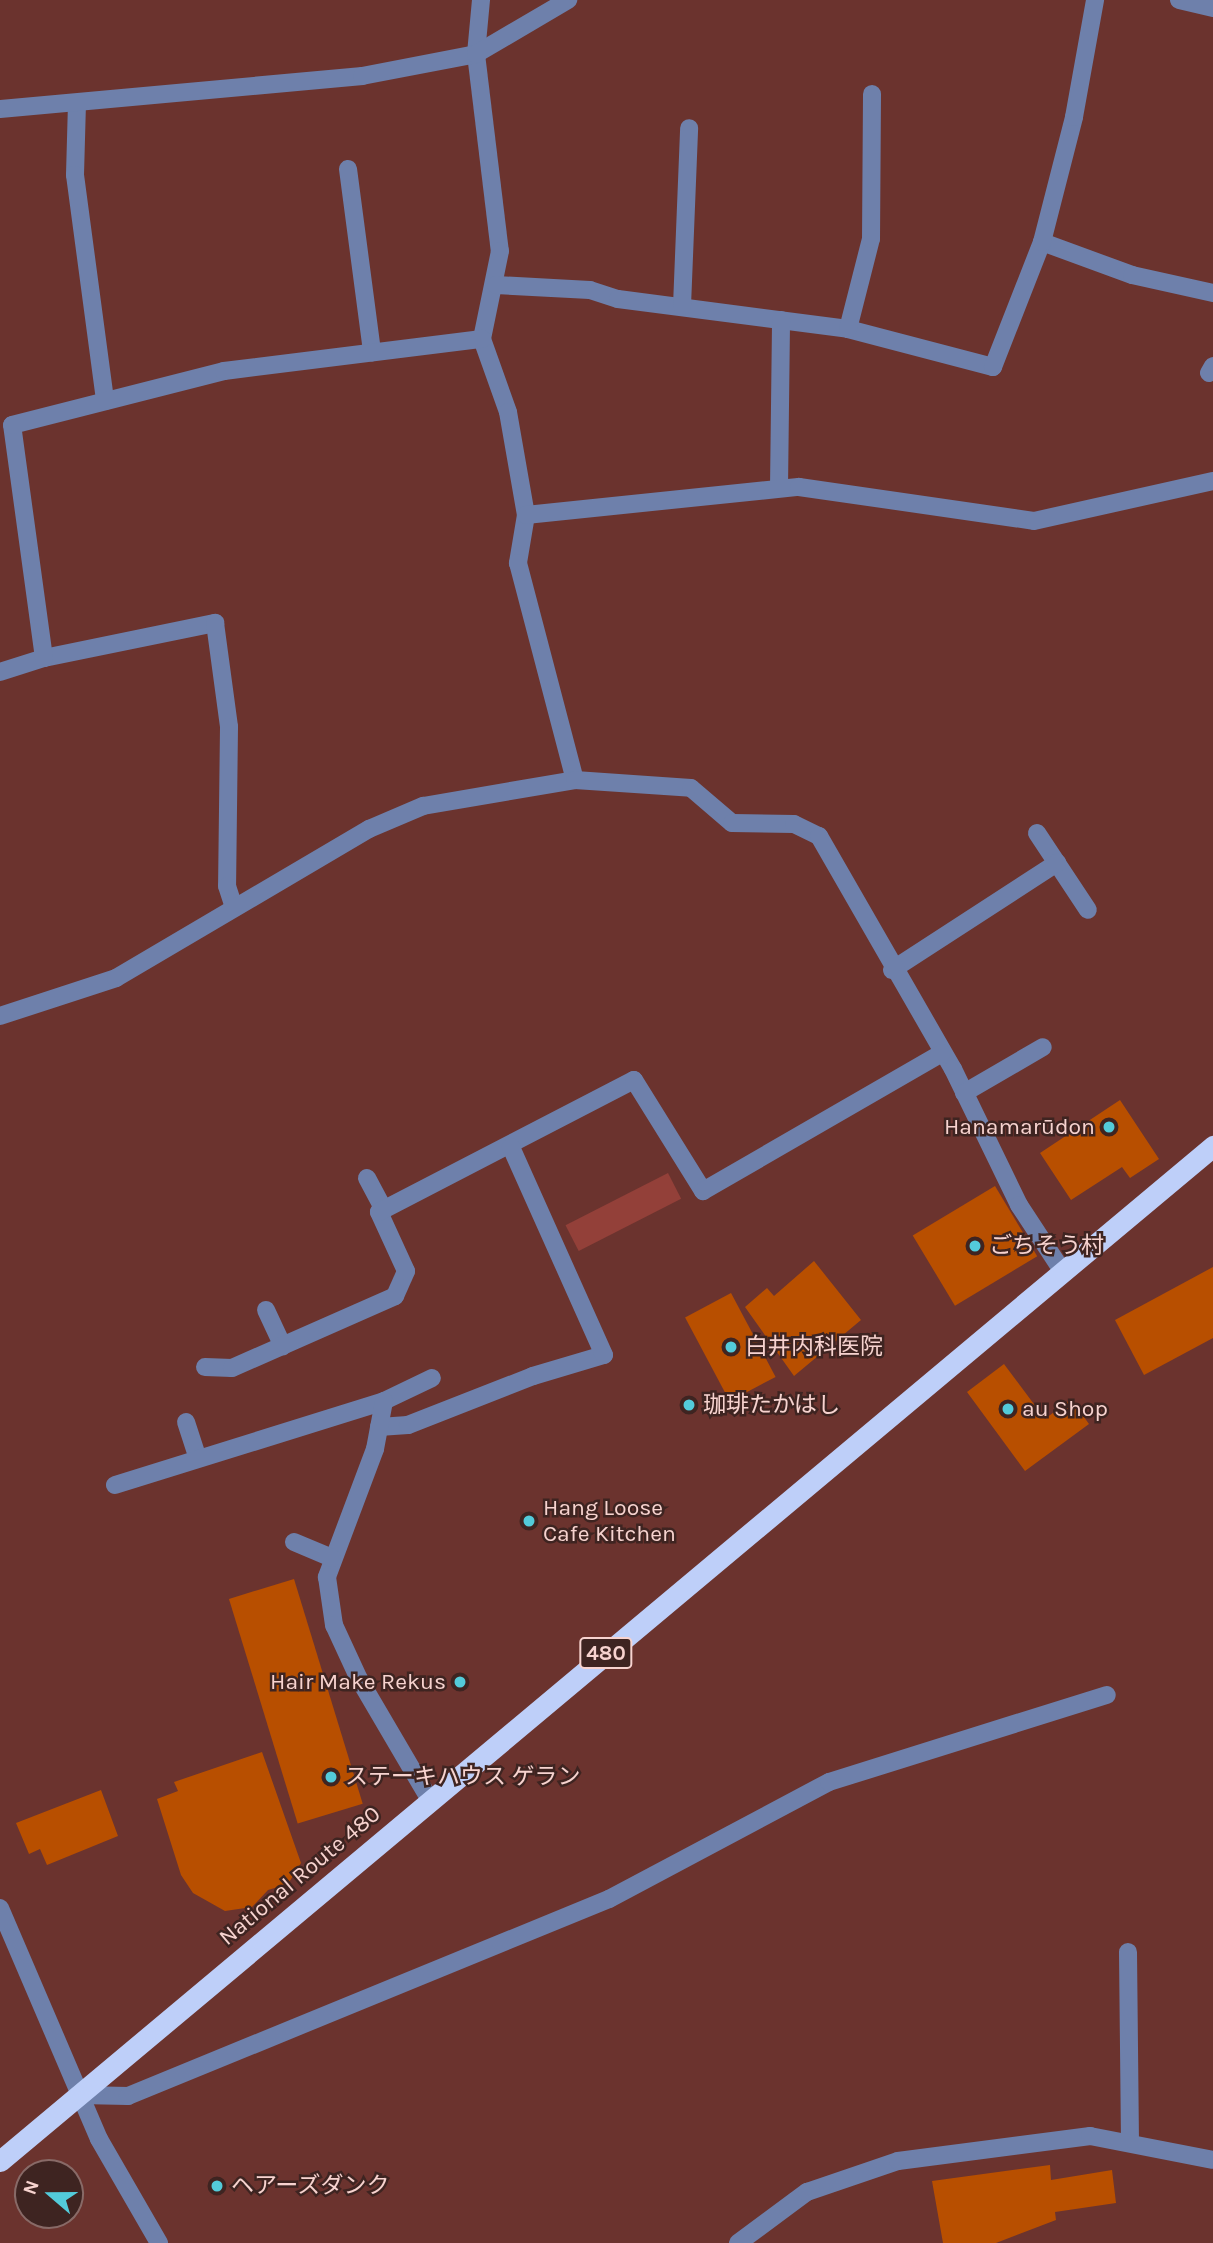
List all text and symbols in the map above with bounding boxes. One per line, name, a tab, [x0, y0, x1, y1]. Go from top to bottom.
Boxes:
place label: Hanamarūdon	[944, 1113, 1095, 1141]
marker: Hanamarūdon	[1101, 1119, 1117, 1135]
place label: ごちそう村	[989, 1232, 1104, 1260]
marker: ごちそう村	[967, 1238, 983, 1254]
place label: 白井内科医院	[745, 1333, 883, 1361]
marker: 白井内科医院	[723, 1339, 739, 1355]
place label: 珈琲たかはし	[703, 1391, 841, 1419]
place label: au Shop	[1022, 1395, 1108, 1423]
marker: 珈琲たかはし	[681, 1397, 697, 1413]
marker: au Shop	[1000, 1401, 1016, 1417]
place label: Hang Loose Cafe Kitchen	[543, 1494, 676, 1548]
marker: Hang Loose Cafe Kitchen	[521, 1513, 537, 1529]
road number: 480	[578, 1636, 634, 1670]
place label: Hair Make Rekus	[270, 1668, 446, 1696]
marker: Hair Make Rekus	[452, 1674, 468, 1690]
place label: ステーキハウス ゲラン	[345, 1763, 580, 1791]
marker: ステーキハウス ゲラン	[323, 1769, 339, 1785]
street label: National Route 480	[214, 1800, 386, 1952]
north arrow	[14, 2159, 84, 2229]
place label: ヘアーズダンク	[231, 2172, 391, 2200]
text: N	[18, 2177, 44, 2198]
marker: ヘアーズダンク	[209, 2178, 225, 2194]

